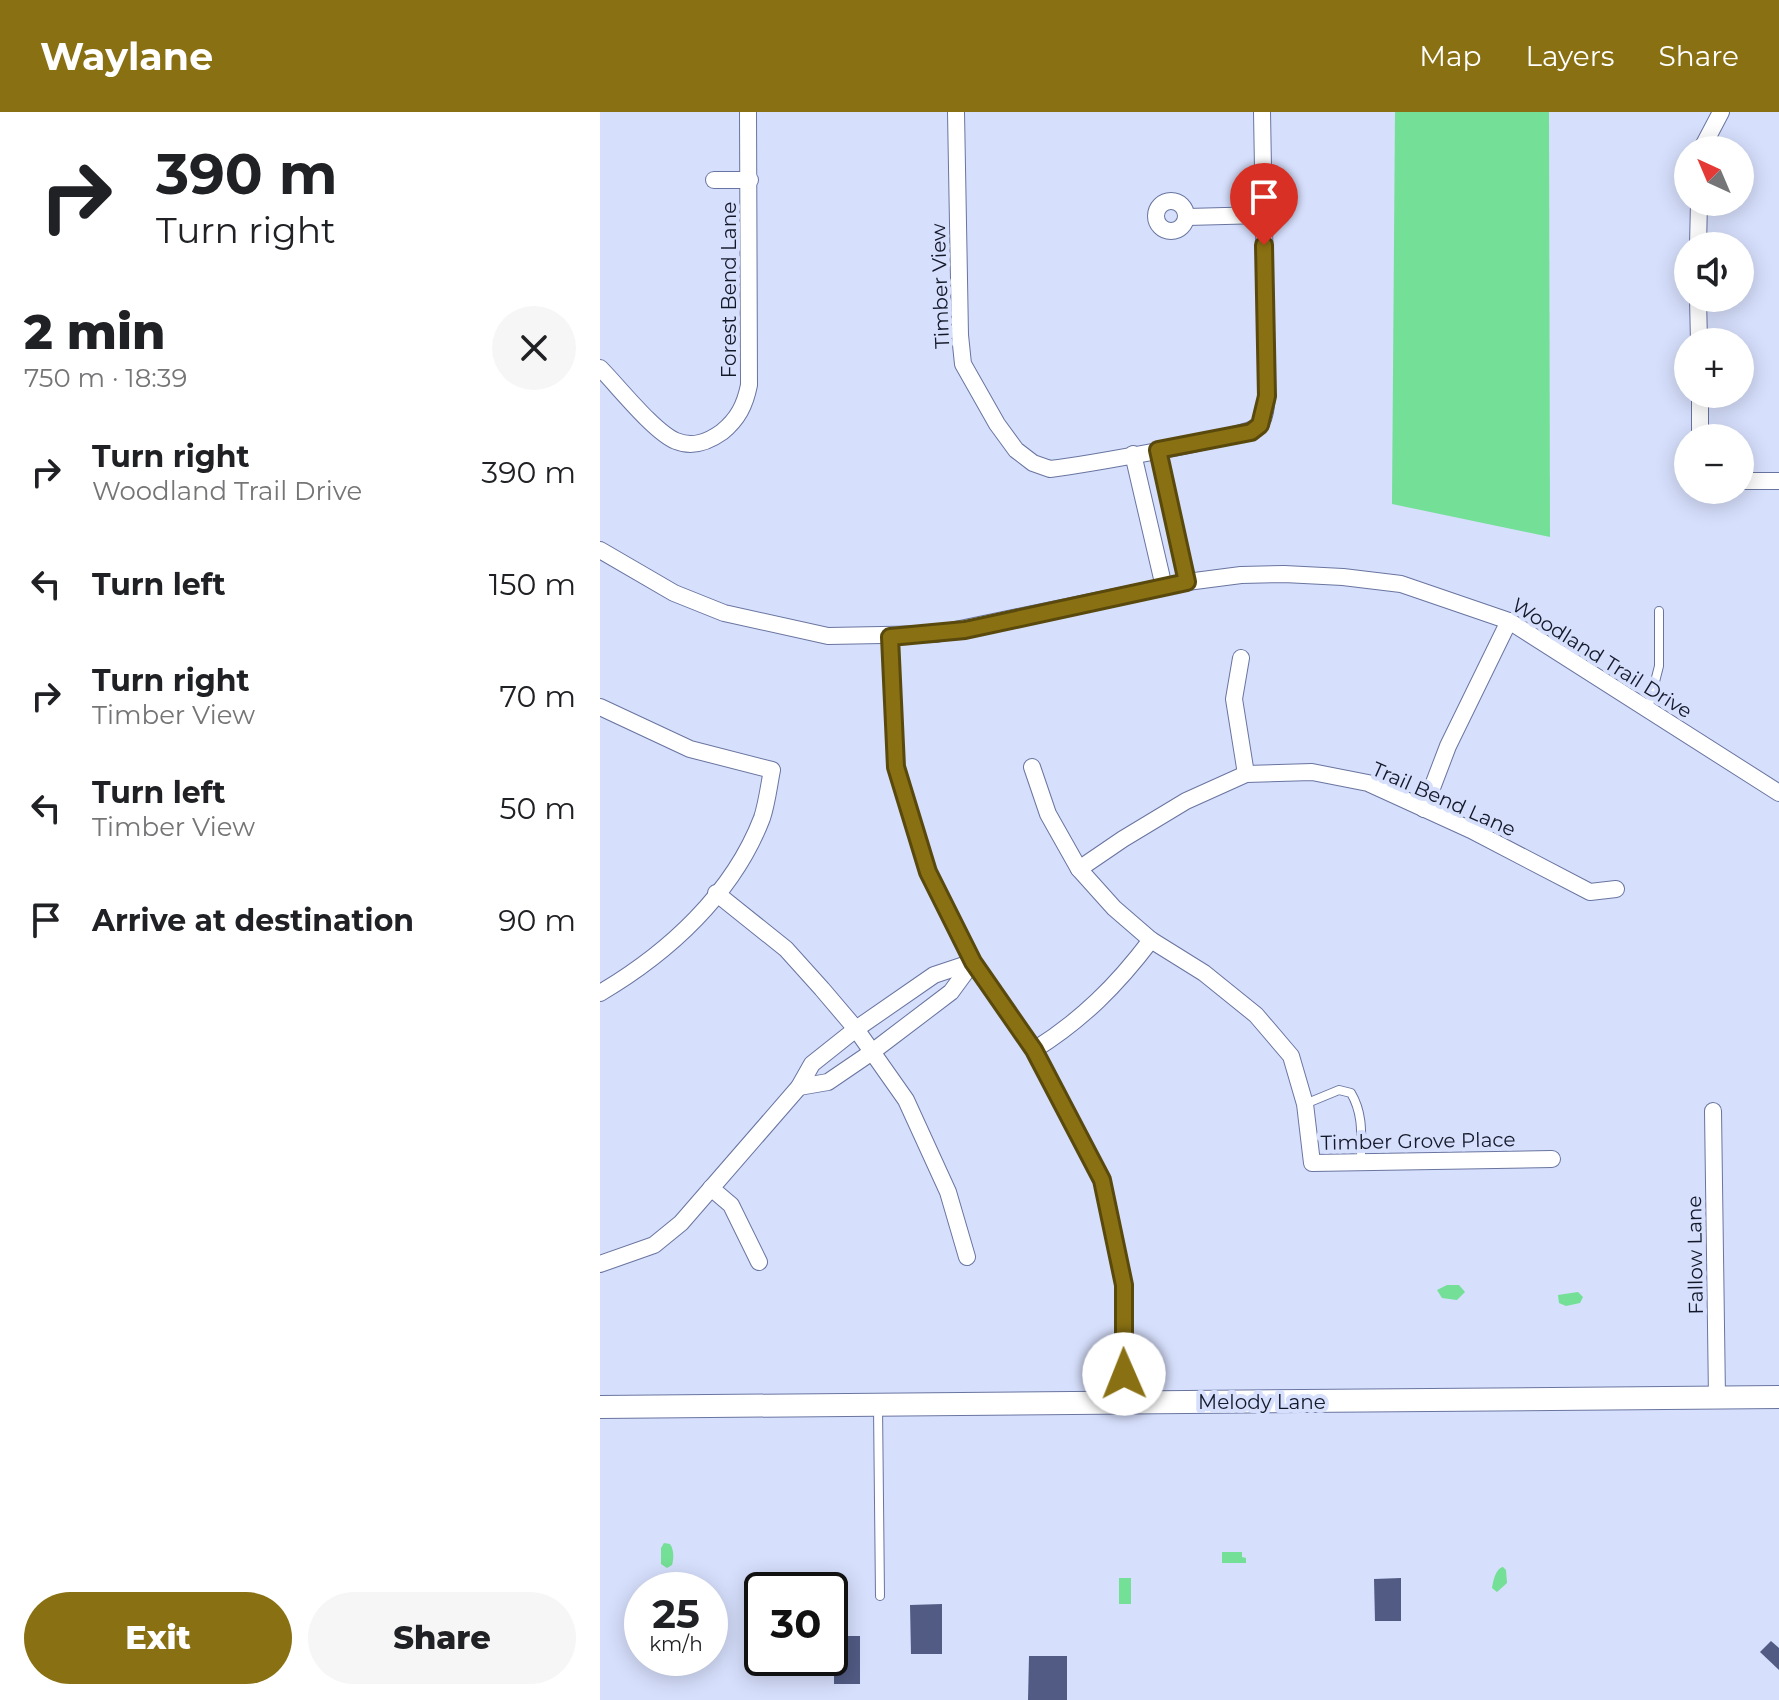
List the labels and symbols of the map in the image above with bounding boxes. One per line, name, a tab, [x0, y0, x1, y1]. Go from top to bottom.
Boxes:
north arrow	[1674, 136, 1754, 216]
pin	[1230, 163, 1298, 245]
street label: Forest Bend Lane	[717, 202, 741, 378]
street label: Timber View	[926, 222, 954, 349]
street label: Woodland Trail Drive	[1508, 593, 1696, 723]
street label: Trail Bend Lane	[1368, 757, 1520, 841]
street label: Timber Grove Place	[1320, 1127, 1516, 1155]
street label: Fallow Lane	[1682, 1195, 1708, 1315]
position arrow	[1082, 1332, 1166, 1416]
street label: Melody Lane	[1198, 1390, 1326, 1414]
speed limit sign: 30	[744, 1572, 848, 1676]

